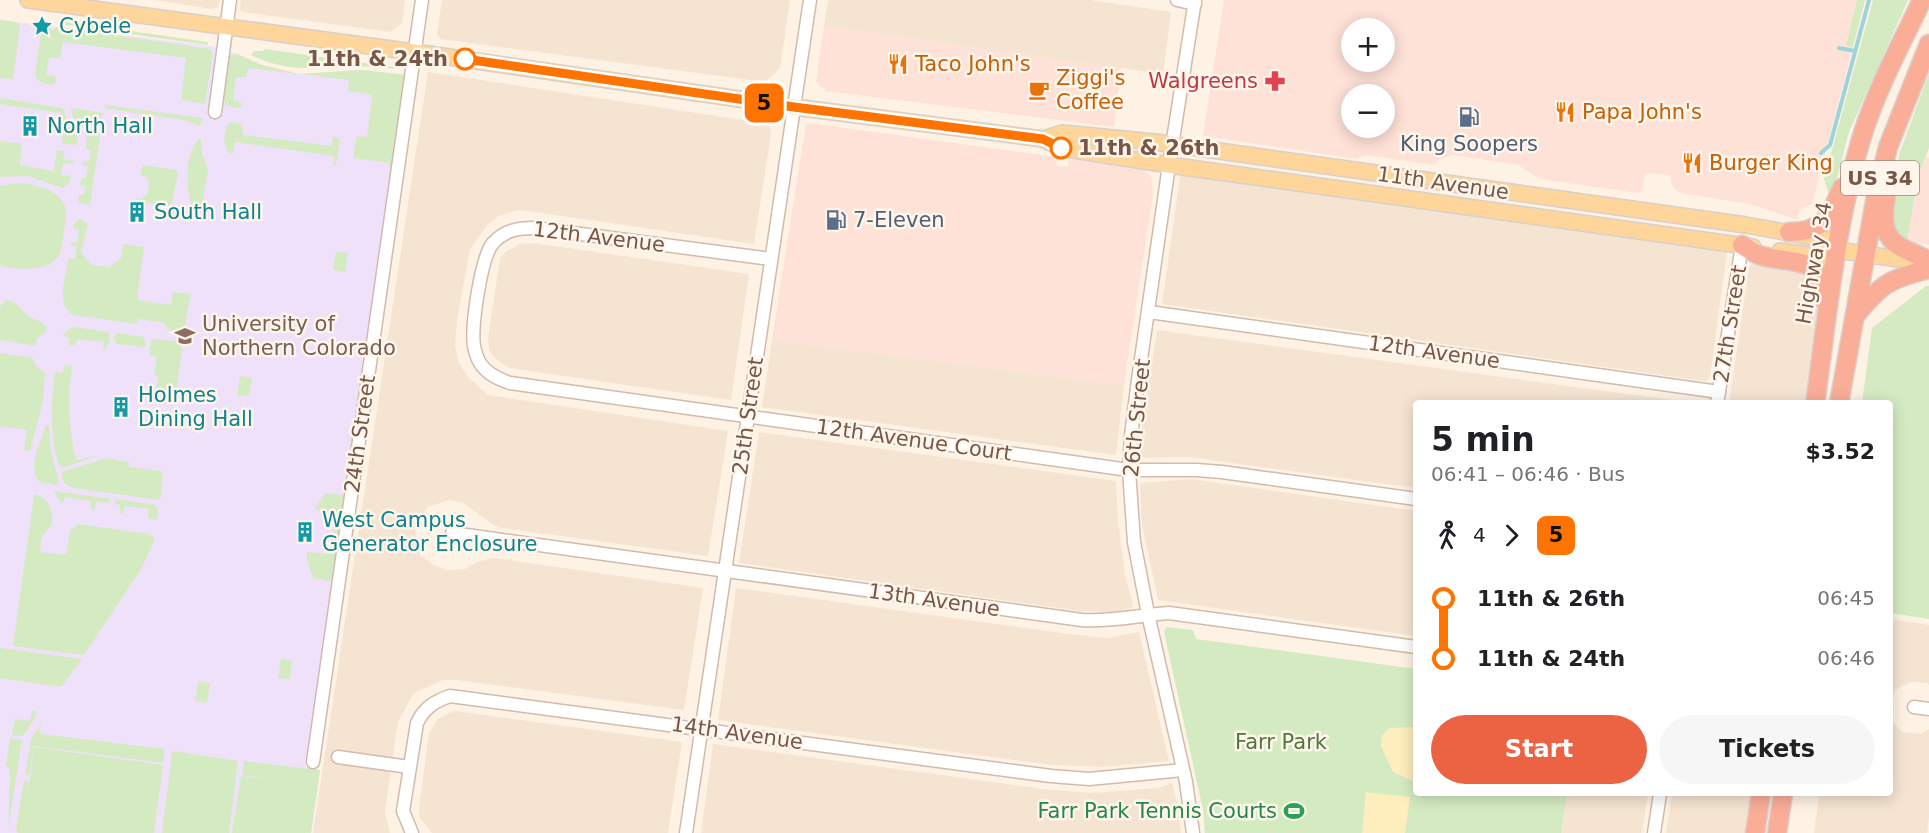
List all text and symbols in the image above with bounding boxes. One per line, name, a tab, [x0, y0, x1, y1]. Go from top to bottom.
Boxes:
place icon: Cybele	[30, 14, 54, 38]
place label: Cybele	[59, 14, 131, 38]
map controls	[1341, 18, 1395, 138]
button: +	[1341, 18, 1395, 72]
place label: 11th & 24th	[307, 47, 448, 71]
marker: 11th & 24th	[454, 48, 476, 70]
restaurant icon: Taco John's	[886, 52, 910, 76]
place label: Taco John's	[914, 52, 1031, 76]
place label: Ziggi's Coffee	[1056, 66, 1125, 114]
place label: Walgreens	[1148, 69, 1258, 93]
pharmacy icon: Walgreens	[1263, 69, 1287, 93]
cafe icon: Ziggi's Coffee	[1027, 78, 1051, 102]
line badge: 5	[744, 84, 783, 122]
button: −	[1341, 84, 1395, 138]
text: 5	[757, 91, 771, 115]
restaurant icon: Papa John's	[1553, 100, 1577, 124]
place label: Papa John's	[1582, 100, 1702, 124]
fuel station icon: King Soopers	[1457, 105, 1481, 129]
building icon: North Hall	[18, 114, 42, 138]
place label: North Hall	[47, 114, 153, 138]
place label: King Soopers	[1400, 132, 1538, 156]
place label: 11th & 26th	[1078, 136, 1219, 160]
marker: 11th & 26th	[1050, 137, 1072, 159]
restaurant icon: Burger King	[1680, 151, 1704, 175]
place label: Burger King	[1709, 151, 1833, 175]
road number: US 34	[1841, 161, 1919, 195]
street label: 11th Avenue	[1375, 162, 1511, 204]
building icon: South Hall	[125, 200, 149, 224]
place label: South Hall	[154, 200, 262, 224]
street label: Highway 34	[1791, 200, 1837, 326]
fuel station icon: 7-Eleven	[824, 208, 848, 232]
place label: 7-Eleven	[853, 208, 945, 232]
street label: 12th Avenue	[532, 217, 666, 257]
street label: 27th Street	[1709, 263, 1751, 385]
place label: University of Northern Colorado	[202, 312, 396, 360]
school or university icon: University of Northern Colorado	[173, 324, 197, 348]
street label: 12th Avenue	[1366, 331, 1502, 373]
street label: 25th Street	[728, 356, 768, 476]
street label: 26th Street	[1119, 358, 1155, 478]
street label: 24th Street	[340, 374, 380, 494]
place label: Holmes Dining Hall	[138, 383, 253, 431]
building icon: Holmes Dining Hall	[109, 395, 133, 419]
street label: 12th Avenue Court	[815, 414, 1013, 466]
text: 5 min	[1431, 420, 1535, 459]
text: $3.52	[1805, 439, 1875, 464]
text: 06:41 – 06:46 · Bus	[1431, 462, 1625, 486]
place label: West Campus Generator Enclosure	[322, 508, 537, 556]
icon: walk	[1431, 519, 1464, 552]
icon: forward	[1495, 519, 1528, 552]
building icon: West Campus Generator Enclosure	[293, 520, 317, 544]
text: 4	[1473, 523, 1486, 547]
text: 5	[1549, 523, 1563, 547]
street label: 13th Avenue	[866, 579, 1002, 621]
text: 11th & 26th	[1477, 586, 1625, 611]
text: 06:45	[1817, 586, 1875, 610]
text: 11th & 24th	[1477, 646, 1625, 671]
text: 06:46	[1817, 646, 1875, 670]
street label: 14th Avenue	[669, 712, 805, 754]
button: Start	[1431, 715, 1647, 784]
button: Tickets	[1659, 715, 1875, 784]
park label: Farr Park	[1235, 730, 1328, 754]
place label: Farr Park Tennis Courts	[1037, 799, 1277, 823]
sports icon: Farr Park Tennis Courts	[1282, 799, 1306, 823]

